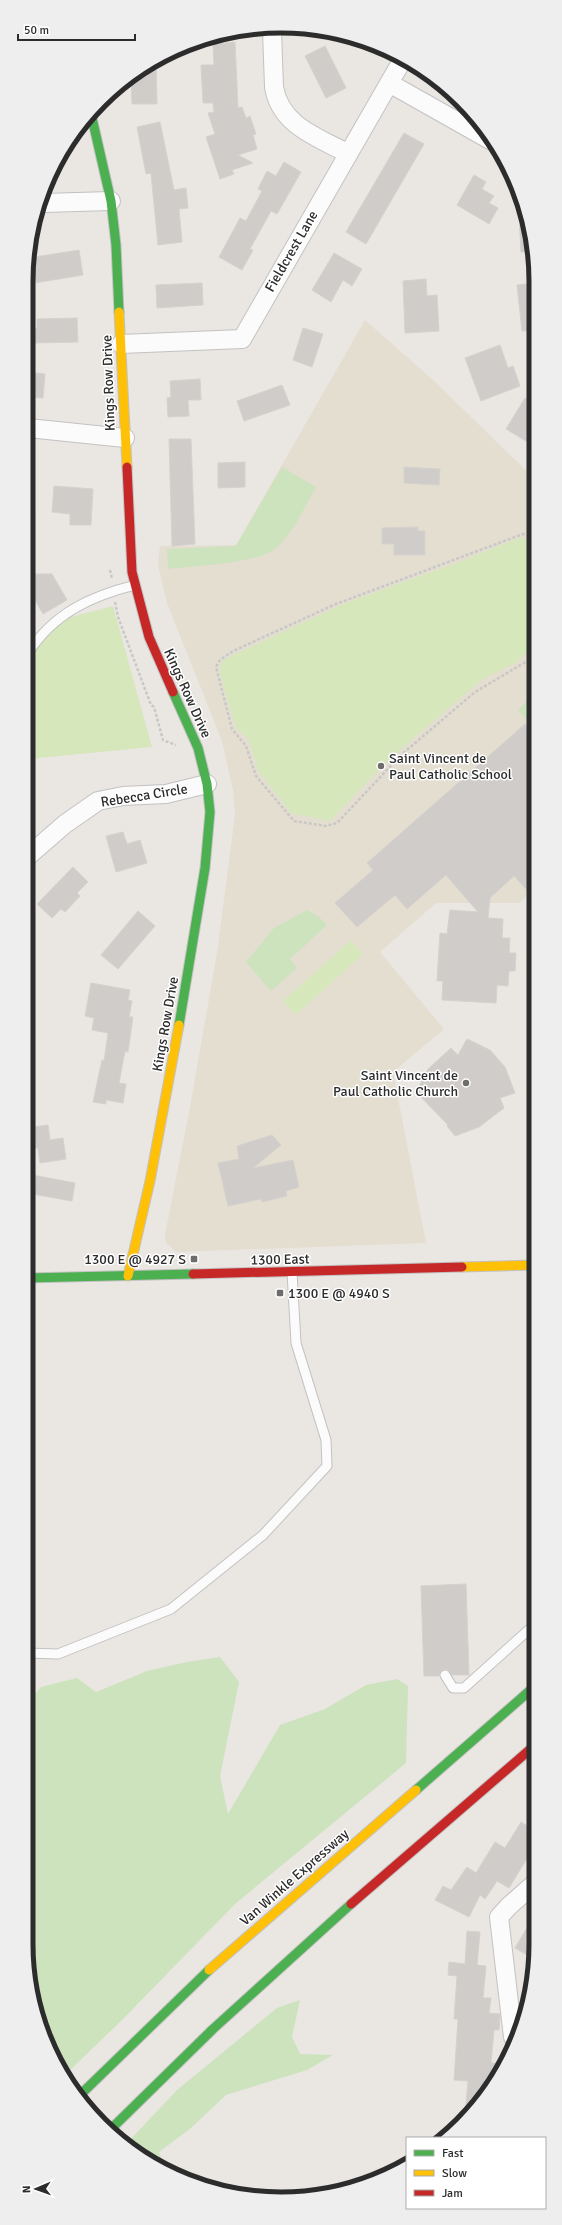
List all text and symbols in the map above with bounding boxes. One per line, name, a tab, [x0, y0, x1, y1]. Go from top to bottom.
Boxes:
scale bar	[18, 16, 135, 42]
text: 50 m	[24, 23, 49, 38]
street label: Fieldcrest Lane	[261, 208, 322, 295]
street label: Kings Row Drive	[98, 335, 119, 431]
street label: Kings Row Drive	[160, 646, 215, 741]
place label: Saint Vincent de Paul Catholic School	[389, 750, 512, 783]
marker: Saint Vincent de Paul Catholic School	[376, 761, 386, 771]
street label: Rebecca Circle	[99, 780, 189, 811]
street label: Kings Row Drive	[149, 975, 182, 1073]
place label: Saint Vincent de Paul Catholic Church	[333, 1067, 458, 1100]
marker: Saint Vincent de Paul Catholic Church	[461, 1078, 471, 1088]
street label: 1300 East	[250, 1250, 310, 1269]
place label: 1300 E @ 4927 S	[84, 1251, 186, 1268]
marker: 1300 E @ 4927 S	[189, 1254, 199, 1264]
place label: 1300 E @ 4940 S	[288, 1285, 390, 1302]
marker: 1300 E @ 4940 S	[275, 1288, 285, 1298]
street label: Van Winkle Expressway	[236, 1825, 353, 1929]
legend	[406, 2137, 546, 2209]
text: Fast	[442, 2146, 463, 2161]
text: Slow	[442, 2166, 467, 2181]
north arrow	[16, 2169, 56, 2209]
text: N	[20, 2185, 33, 2193]
text: Jam	[442, 2186, 463, 2201]

